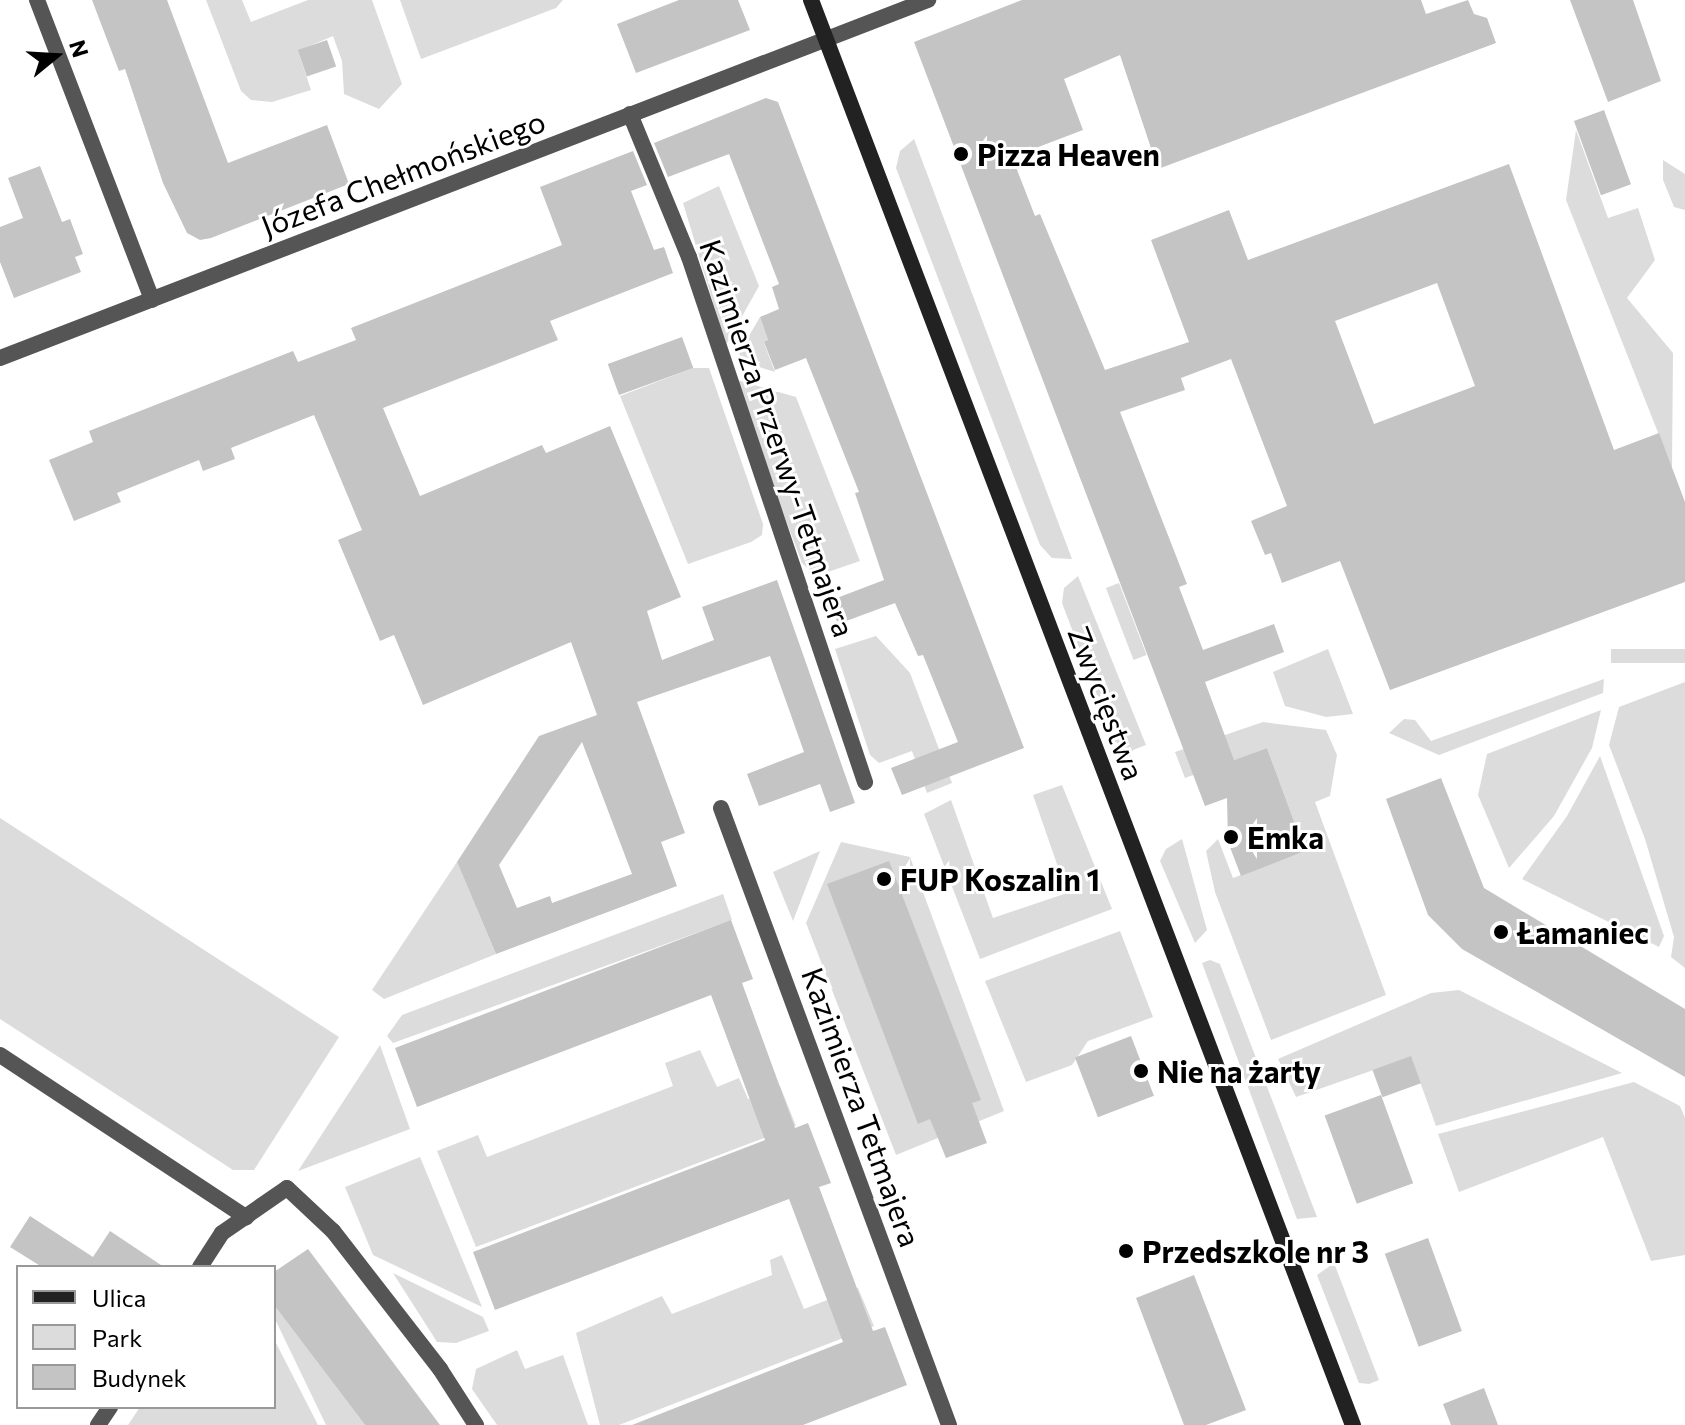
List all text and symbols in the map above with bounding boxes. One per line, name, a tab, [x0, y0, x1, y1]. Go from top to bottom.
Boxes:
north arrow	[16, 16, 96, 96]
text: N	[64, 36, 95, 60]
street label: Józefa Chełmońskiego	[256, 102, 550, 244]
place label: Pizza Heaven	[977, 136, 1160, 172]
marker: Pizza Heaven	[952, 145, 970, 163]
street label: Kazimierza Przerwy-Tetmajera	[693, 235, 863, 641]
street label: Zwycięstwa	[1061, 621, 1153, 785]
place label: Emka	[1247, 819, 1324, 855]
marker: Emka	[1222, 828, 1240, 846]
place label: FUP Koszalin 1	[900, 861, 1100, 897]
marker: FUP Koszalin 1	[875, 870, 893, 888]
place label: Łamaniec	[1517, 914, 1649, 950]
marker: Łamaniec	[1492, 923, 1510, 941]
street label: Kazimierza Tetmajera	[795, 963, 929, 1251]
place label: Nie na żarty	[1157, 1053, 1321, 1089]
marker: Nie na żarty	[1132, 1062, 1150, 1080]
place label: Przedszkole nr 3	[1142, 1233, 1369, 1269]
marker: Przedszkole nr 3	[1117, 1242, 1135, 1260]
legend	[16, 1265, 276, 1409]
text: Ulica	[92, 1283, 146, 1312]
text: Park	[92, 1323, 142, 1352]
text: Budynek	[92, 1363, 187, 1392]

